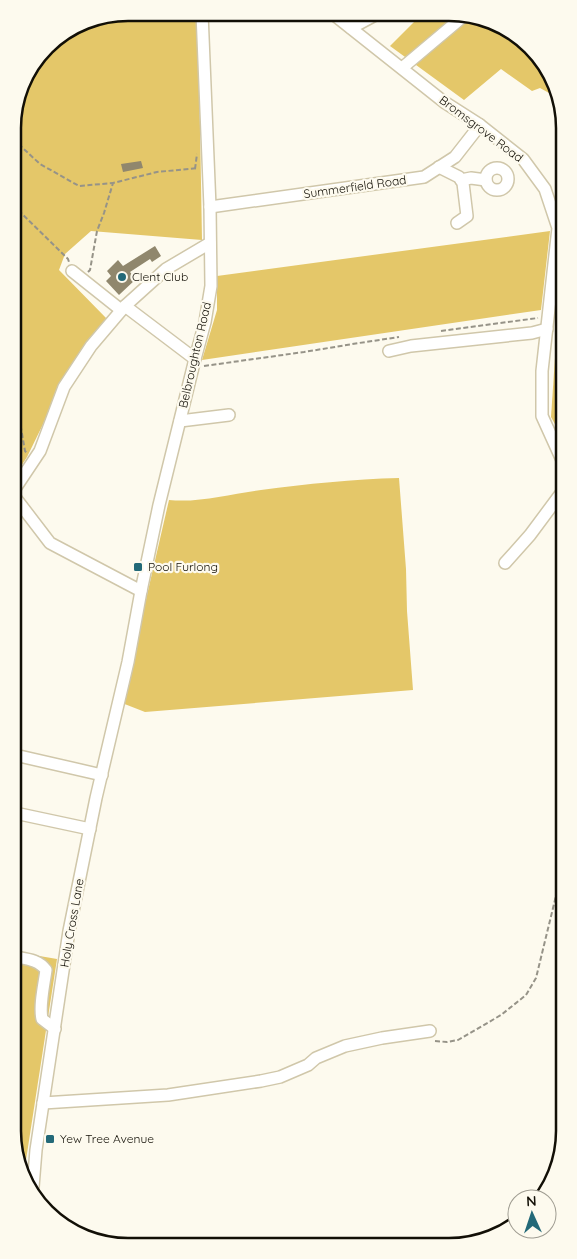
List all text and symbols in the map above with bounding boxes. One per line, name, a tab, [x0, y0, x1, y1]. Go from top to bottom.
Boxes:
street label: Bromsgrove Road	[436, 92, 526, 165]
street label: Summerfield Road	[303, 172, 407, 201]
place label: Clent Club	[132, 269, 188, 284]
marker: Clent Club	[116, 271, 128, 283]
street label: Belbroughton Road	[175, 300, 214, 409]
place label: Pool Furlong	[148, 559, 218, 574]
marker: Pool Furlong	[132, 561, 144, 573]
street label: Holy Cross Lane	[56, 877, 87, 968]
place label: Yew Tree Avenue	[60, 1131, 154, 1146]
marker: Yew Tree Avenue	[44, 1133, 56, 1145]
north arrow	[507, 1189, 557, 1239]
text: N	[526, 1192, 537, 1210]

